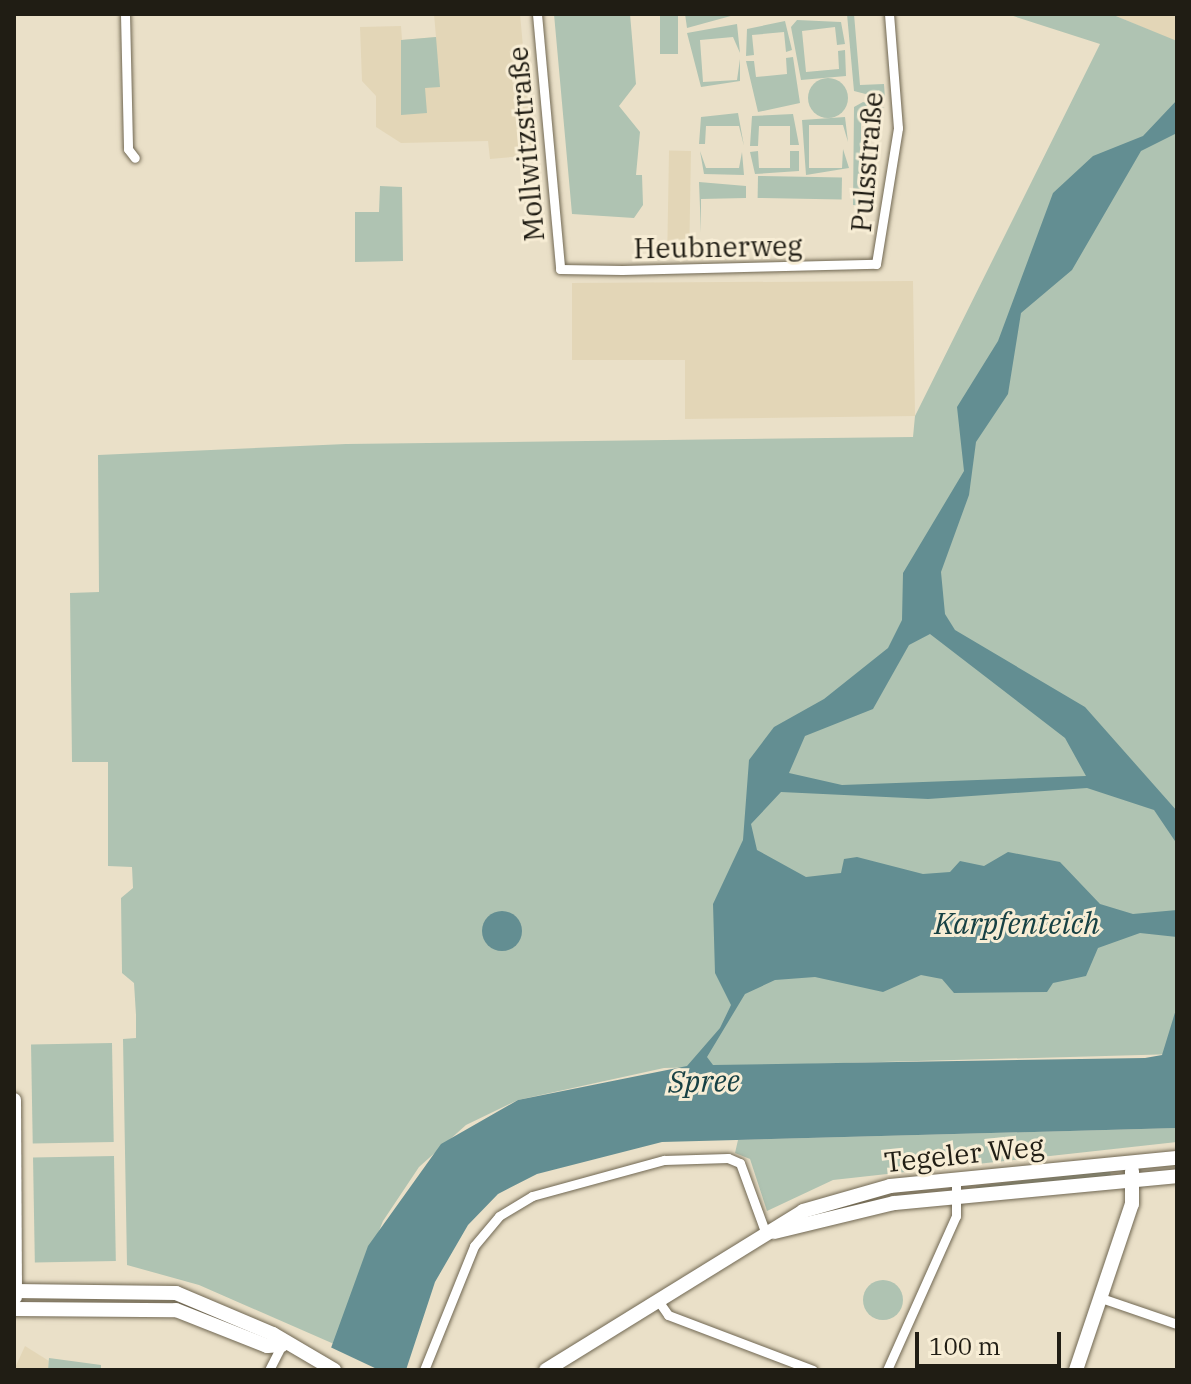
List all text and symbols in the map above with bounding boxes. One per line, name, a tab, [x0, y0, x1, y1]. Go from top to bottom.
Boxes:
street label: Mollwitzstraße	[501, 45, 551, 243]
street label: Pulsstraße	[844, 90, 890, 234]
street label: Heubnerweg	[633, 229, 803, 265]
water label: Karpfenteich	[934, 905, 1100, 941]
water label: Spree	[668, 1062, 740, 1100]
street label: Tegeler Weg	[882, 1129, 1046, 1179]
scale bar	[919, 1316, 1065, 1366]
text: 100 m	[929, 1330, 1001, 1362]

